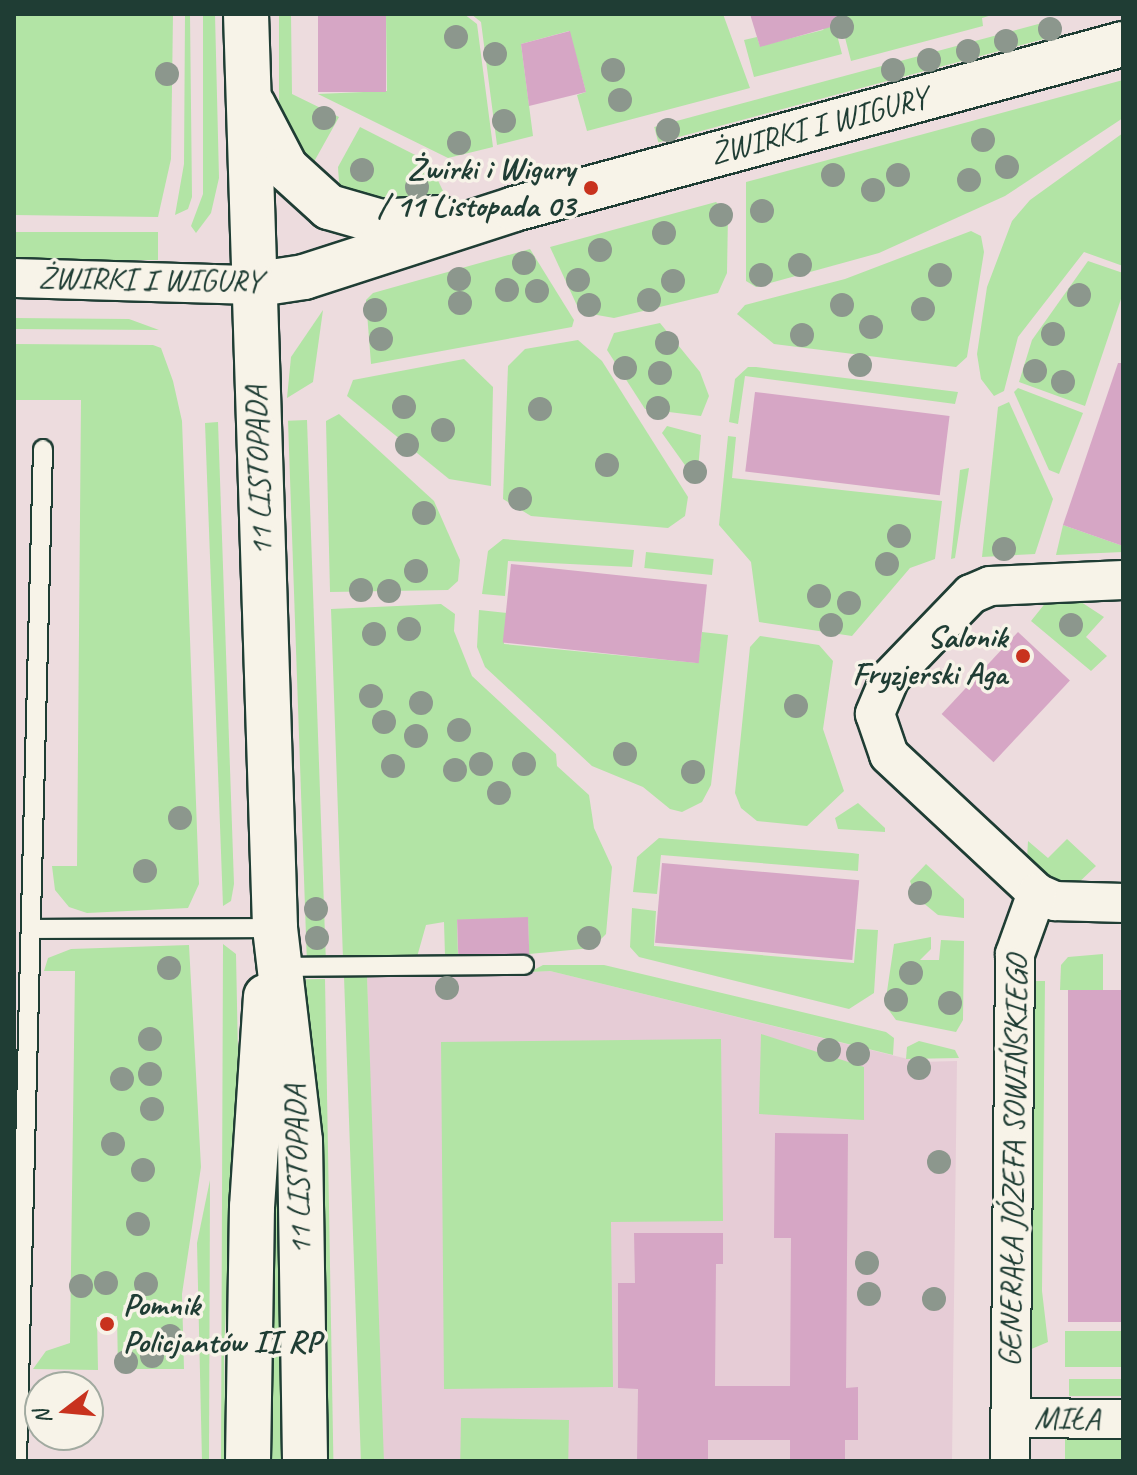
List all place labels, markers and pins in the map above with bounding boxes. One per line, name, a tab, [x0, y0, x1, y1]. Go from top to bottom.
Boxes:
place label: Żwirki i Wigury / 11 Listopada 03	[377, 151, 575, 226]
marker: Żwirki i Wigury / 11 Listopada 03	[582, 179, 600, 197]
place label: Salonik Fryzjerski Aga	[851, 619, 1007, 694]
marker: Salonik Fryzjerski Aga	[1014, 647, 1032, 665]
place label: Pomnik Policjantów II RP	[123, 1287, 320, 1362]
marker: Pomnik Policjantów II RP	[98, 1315, 116, 1333]

